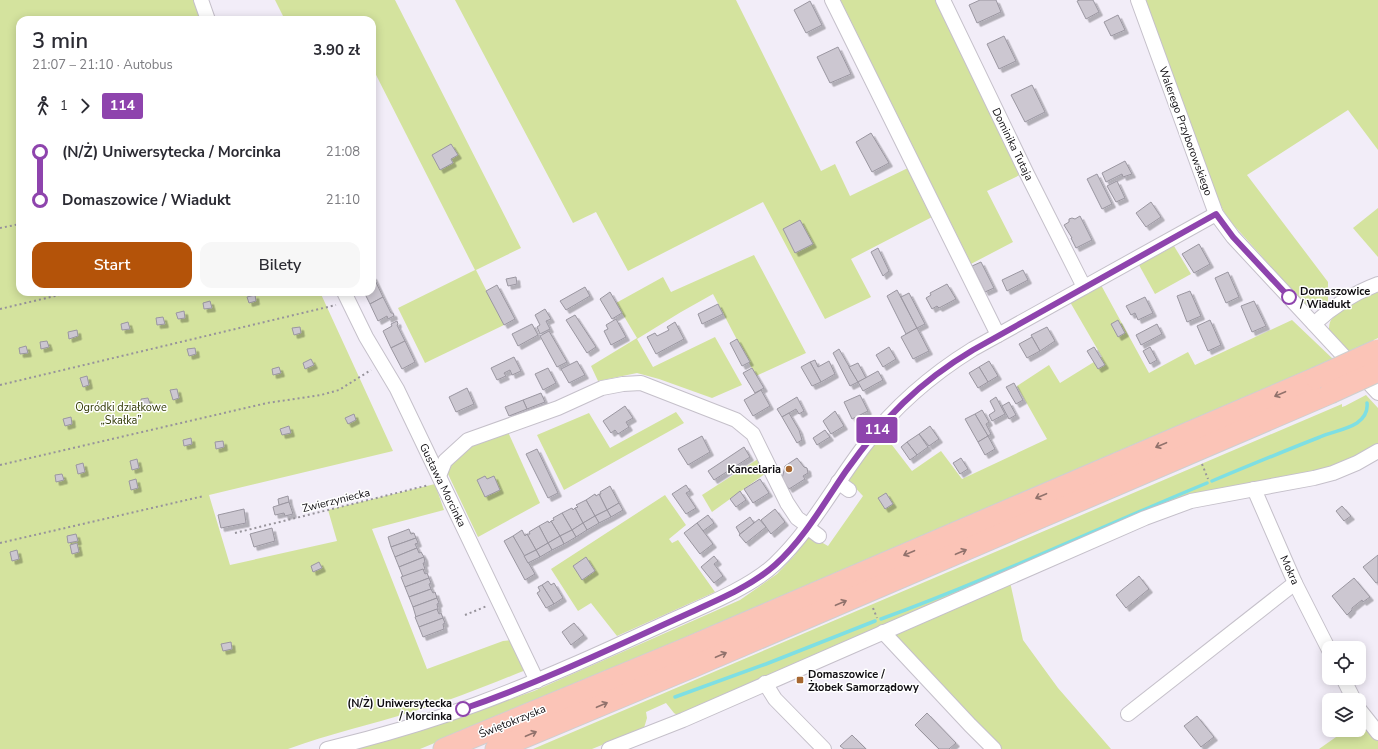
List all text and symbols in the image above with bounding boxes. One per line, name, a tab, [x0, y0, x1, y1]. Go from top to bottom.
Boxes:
text: 3 min	[32, 26, 88, 56]
text: 3.90 zł	[313, 40, 360, 60]
text: 21:07 – 21:10 · Autobus	[32, 56, 173, 74]
street label: Walerego Przyborowskiego	[1155, 65, 1216, 198]
icon: walk	[32, 95, 54, 117]
icon: forward	[74, 95, 96, 117]
text: 114	[110, 96, 135, 115]
text: 1	[60, 97, 68, 115]
street label: Dominika Tutaja	[988, 105, 1037, 183]
text: (N/Ż) Uniwersytecka / Morcinka	[62, 142, 281, 162]
text: 21:08	[326, 143, 360, 161]
text: Domaszowice / Wiadukt	[62, 190, 231, 210]
text: 21:10	[326, 191, 360, 209]
button: Start	[32, 242, 192, 288]
button: Bilety	[200, 242, 360, 288]
place label: Domaszowice / Wiadukt	[1299, 284, 1370, 312]
marker: Domaszowice / Wiadukt	[1281, 289, 1297, 305]
one-way arrow	[1275, 390, 1287, 398]
park label: Ogródki działkowe „Skałka”	[75, 400, 167, 428]
line badge: 114	[854, 417, 900, 443]
text: 114	[864, 420, 890, 439]
street label: Gustawa Morcinka	[416, 441, 469, 530]
one-way arrow	[1155, 442, 1167, 449]
place label: Kancelaria	[728, 462, 781, 477]
marker: Kancelaria	[784, 464, 794, 474]
street label: Zwierzyniecka	[301, 485, 372, 516]
one-way arrow	[1036, 493, 1048, 500]
one-way arrow	[954, 548, 966, 556]
one-way arrow	[903, 550, 915, 557]
street label: Mokra	[1276, 553, 1303, 587]
one-way arrow	[835, 599, 847, 607]
map controls	[1322, 641, 1366, 737]
button: locate	[1322, 641, 1366, 685]
one-way arrow	[715, 650, 727, 658]
place label: Domaszowice / Żłobek Samorządowy	[808, 667, 919, 695]
marker: Domaszowice / Żłobek Samorządowy	[795, 675, 805, 685]
button: layers	[1322, 693, 1366, 737]
place label: (N/Ż) Uniwersytecka / Morcinka	[347, 695, 452, 724]
street label: Świętokrzyska	[476, 700, 548, 742]
one-way arrow	[595, 700, 607, 708]
marker: (N/Ż) Uniwersytecka / Morcinka	[455, 701, 471, 717]
one-way arrow	[524, 730, 536, 738]

